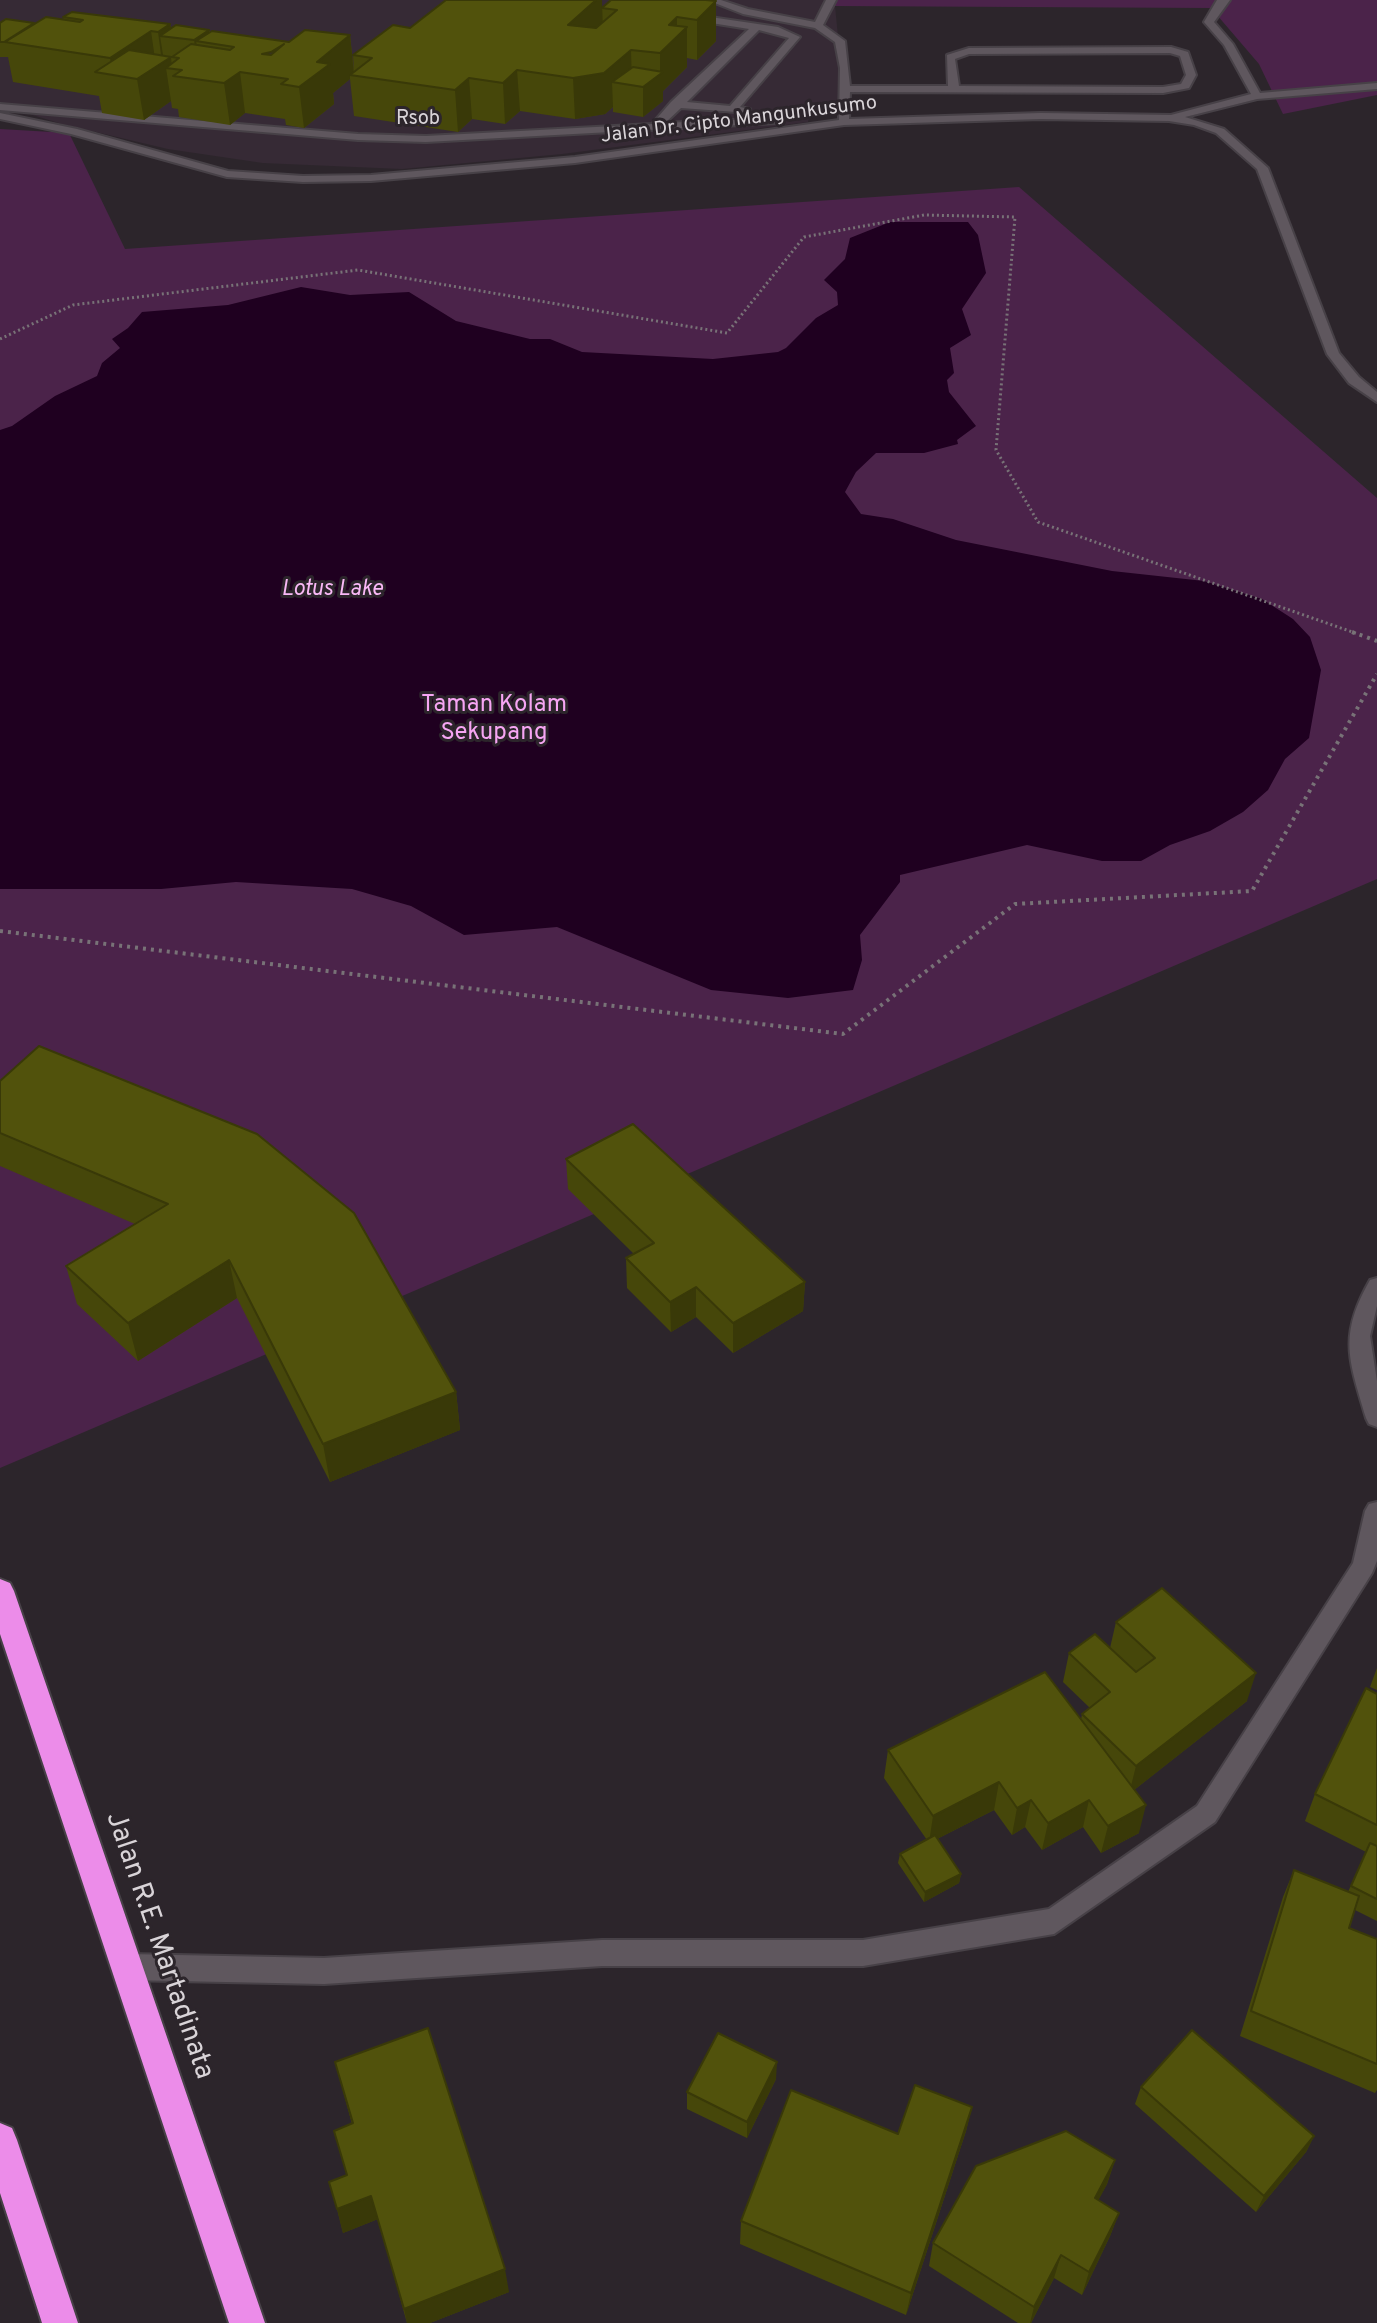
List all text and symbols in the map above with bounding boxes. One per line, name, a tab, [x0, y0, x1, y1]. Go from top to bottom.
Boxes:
street label: Jalan Dr. Cipto Mangunkusumo	[599, 92, 879, 150]
street label: Rsob	[396, 108, 440, 132]
water label: Lotus Lake	[281, 578, 383, 604]
park label: Taman Kolam Sekupang	[421, 692, 567, 748]
street label: Jalan R.E. Martadinata	[96, 1808, 220, 2084]

